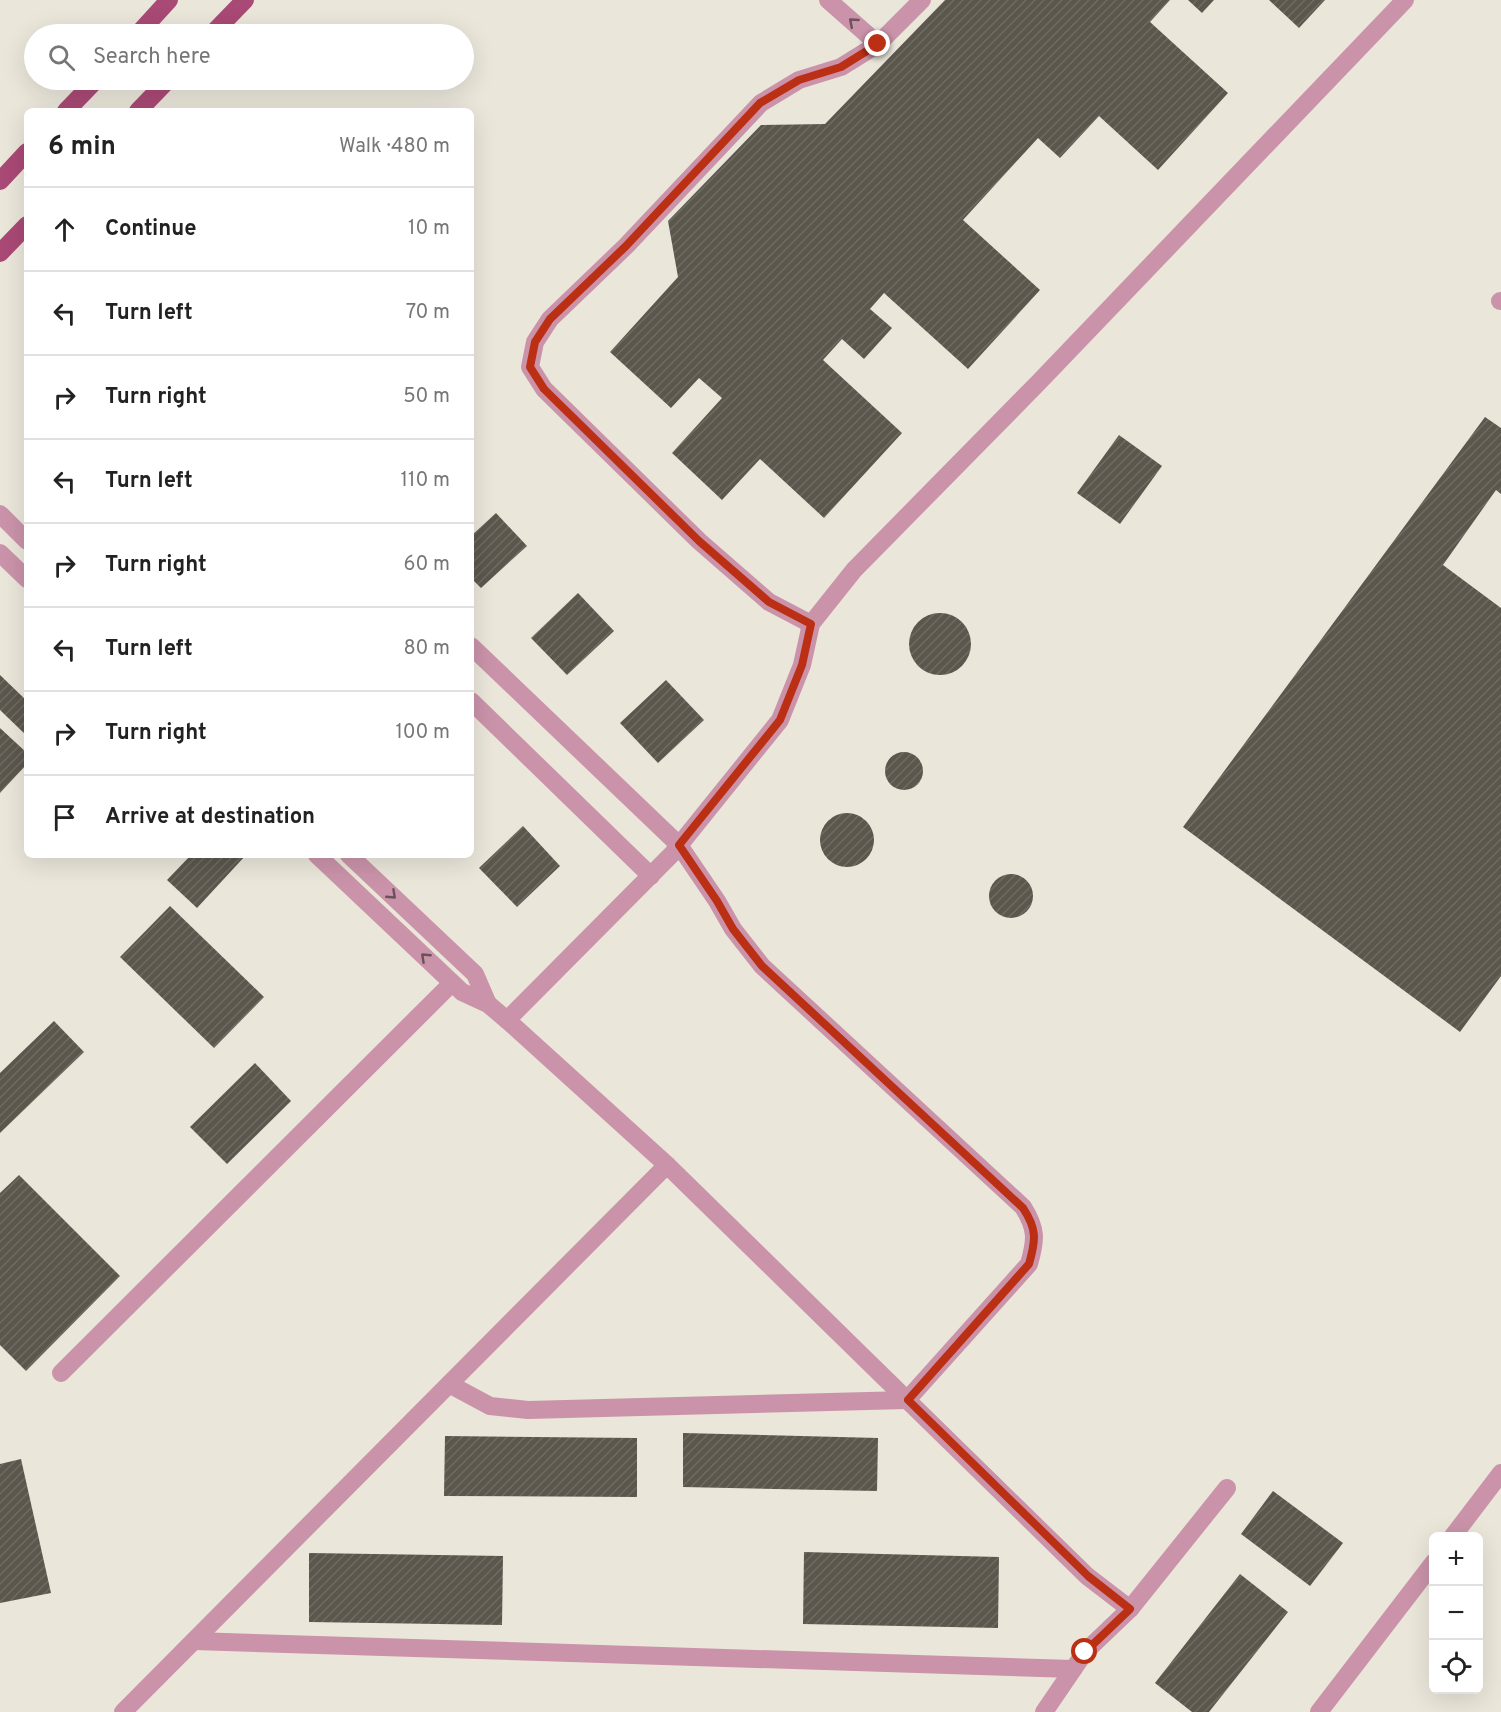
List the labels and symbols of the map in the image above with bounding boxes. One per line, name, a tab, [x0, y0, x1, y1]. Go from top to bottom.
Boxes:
one-way arrow	[849, 18, 860, 29]
route end	[864, 30, 890, 56]
one-way arrow	[385, 888, 396, 899]
one-way arrow	[421, 953, 431, 964]
route start	[1071, 1638, 1097, 1664]

